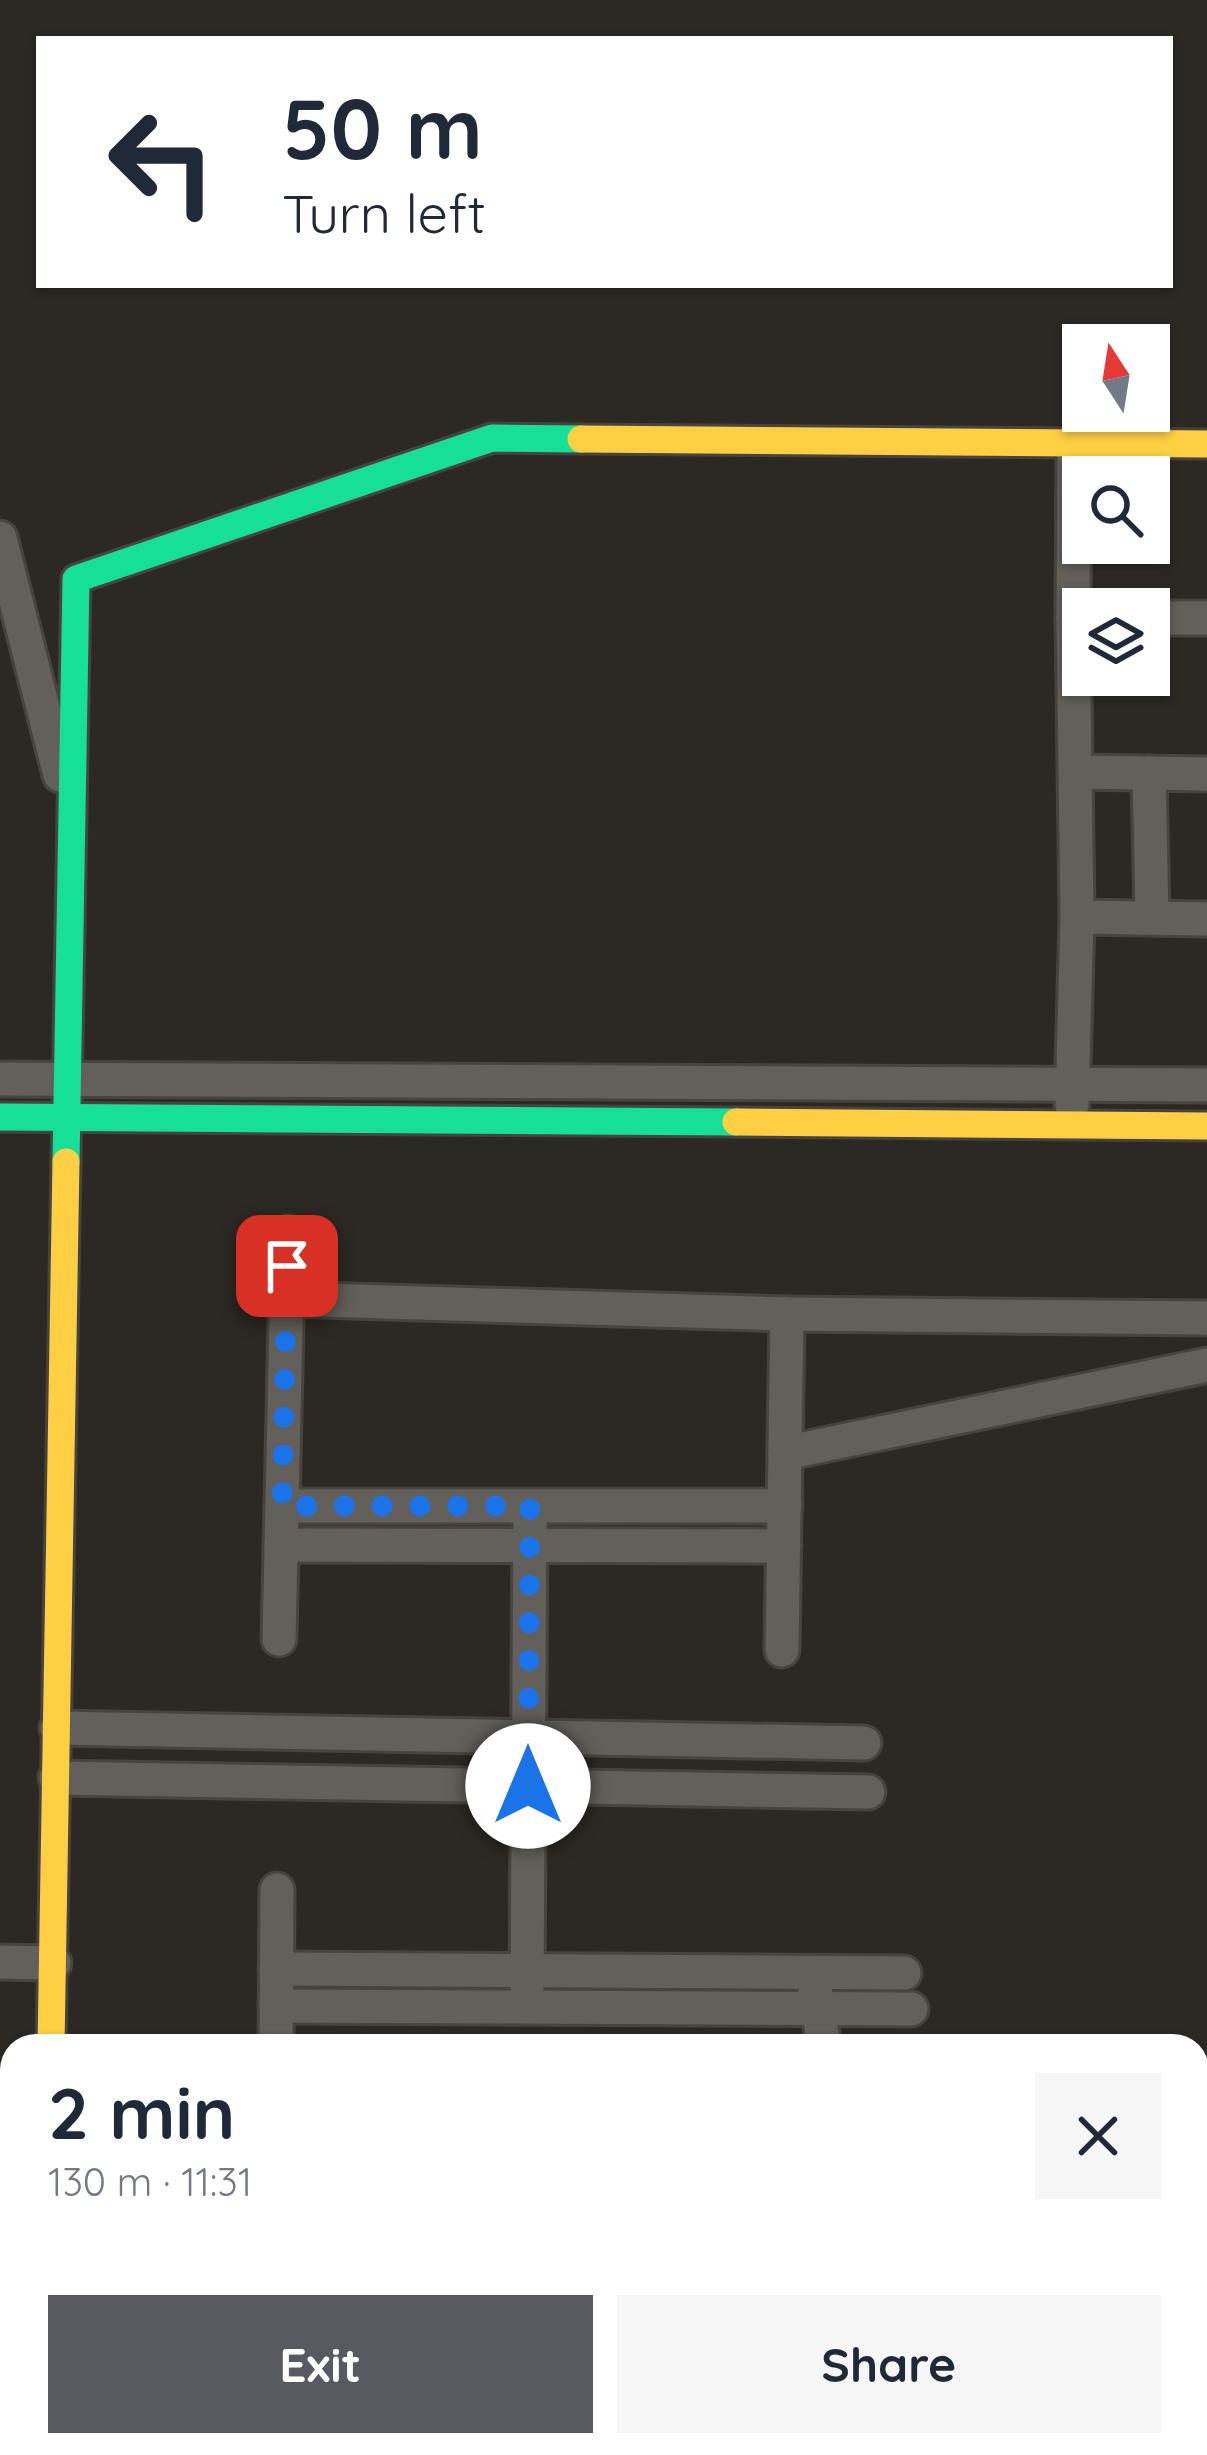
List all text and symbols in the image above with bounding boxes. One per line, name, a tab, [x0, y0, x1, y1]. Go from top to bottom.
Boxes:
text: 50 m	[282, 75, 483, 180]
icon: left	[84, 84, 240, 240]
text: Turn left	[282, 179, 486, 247]
north arrow	[1062, 324, 1170, 432]
map controls	[1062, 324, 1170, 696]
button: search	[1062, 456, 1170, 564]
button: layers	[1062, 588, 1170, 696]
pin	[236, 1215, 338, 1317]
icon: arrive	[254, 1233, 320, 1299]
position arrow	[465, 1723, 591, 1849]
text: 2 min	[48, 2067, 235, 2157]
button: close	[1035, 2073, 1161, 2199]
text: 130 m · 11:31	[48, 2157, 252, 2206]
button: Exit	[48, 2295, 593, 2433]
button: Share	[617, 2295, 1161, 2433]

